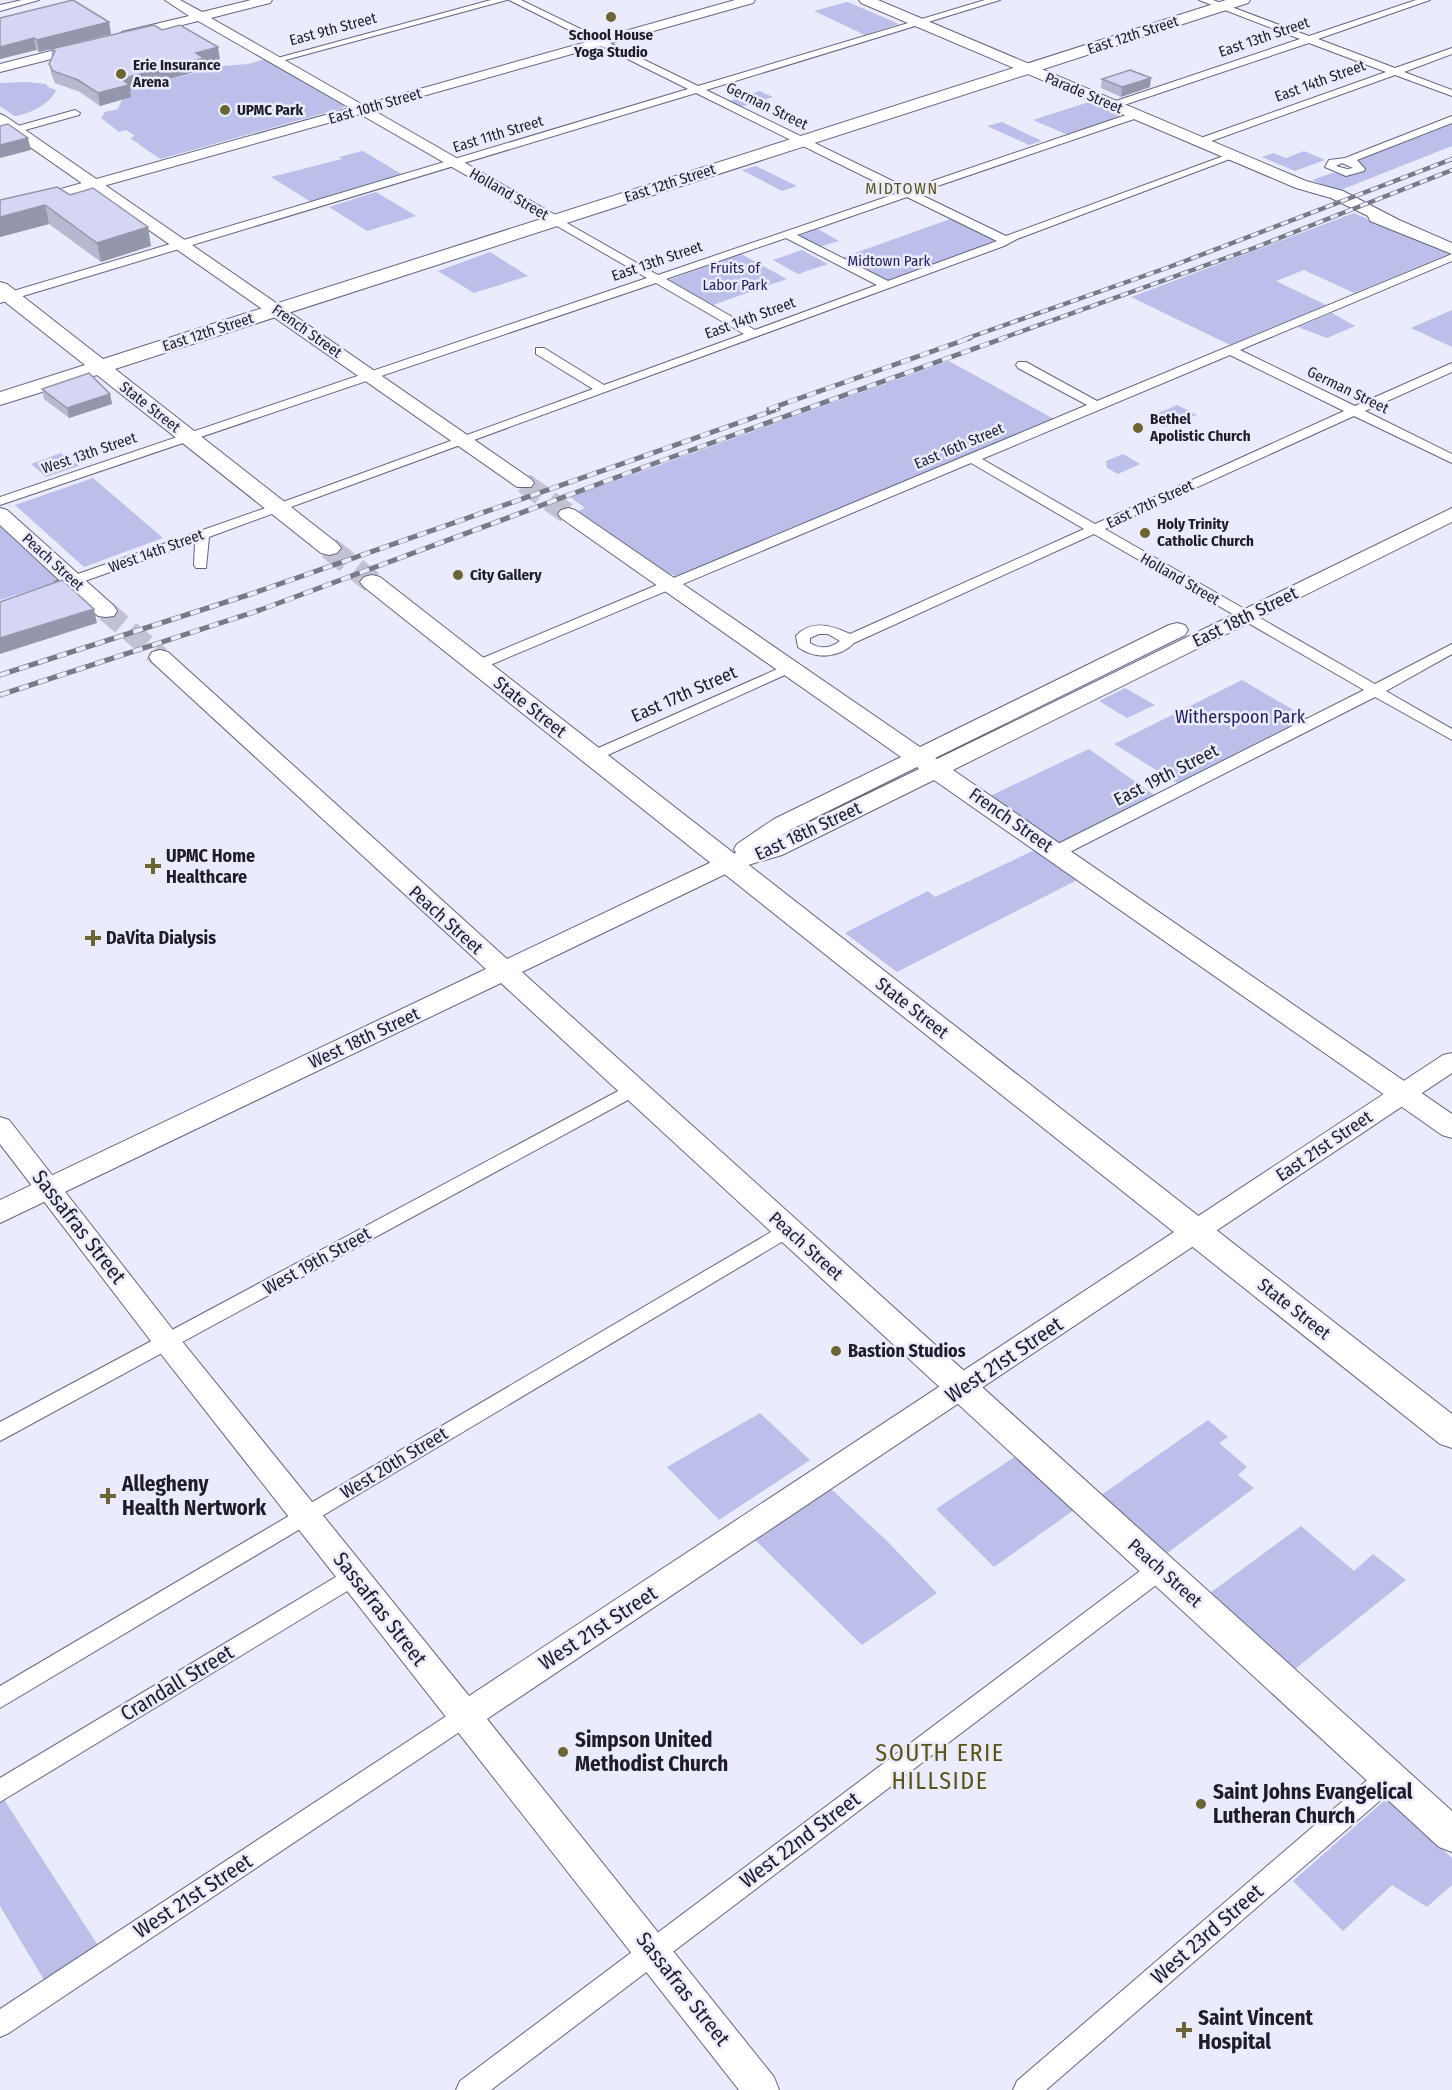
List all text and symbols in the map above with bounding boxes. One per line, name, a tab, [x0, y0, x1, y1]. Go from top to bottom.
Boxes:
street label: East 9th Street	[287, 9, 379, 49]
marker: School House Yoga Studio	[604, 10, 618, 24]
street label: East 12th Street	[1085, 12, 1181, 58]
street label: East 13th Street	[1216, 13, 1312, 61]
place label: School House Yoga Studio	[569, 26, 654, 61]
place label: Erie Insurance Arena	[132, 56, 221, 91]
street label: East 14th Street	[1272, 56, 1368, 106]
marker: Erie Insurance Arena	[114, 67, 128, 81]
street label: Parade Street	[1043, 69, 1126, 117]
street label: German Street	[723, 79, 811, 134]
street label: East 10th Street	[326, 84, 424, 128]
place label: UPMC Park	[237, 101, 304, 119]
marker: UPMC Park	[218, 103, 232, 117]
street label: East 11th Street	[451, 112, 545, 156]
street label: East 12th Street	[622, 160, 718, 206]
street label: Holland Street	[466, 164, 552, 224]
district label: MIDTOWN	[865, 179, 939, 198]
street label: East 13th Street	[609, 237, 705, 285]
park label: Midtown Park	[848, 252, 930, 270]
park label: Fruits of Labor Park	[702, 259, 768, 294]
street label: East 14th Street	[702, 293, 798, 343]
street label: French Street	[269, 300, 345, 362]
street label: East 12th Street	[160, 309, 256, 355]
street label: German Street	[1304, 363, 1392, 418]
street label: State Street	[116, 378, 184, 436]
place label: Bethel Apolistic Church	[1149, 410, 1251, 445]
street label: East 16th Street	[912, 419, 1007, 473]
marker: Bethel Apolistic Church	[1131, 421, 1145, 435]
street label: West 13th Street	[39, 428, 139, 478]
street label: East 17th Street	[1104, 476, 1197, 532]
place label: Holy Trinity Catholic Church	[1157, 515, 1254, 550]
street label: West 14th Street	[106, 525, 206, 577]
marker: Holy Trinity Catholic Church	[1138, 526, 1152, 540]
street label: Peach Street	[18, 530, 88, 594]
street label: Holland Street	[1137, 549, 1223, 609]
place label: City Gallery	[470, 566, 543, 584]
marker: City Gallery	[451, 568, 465, 582]
street label: East 18th Street	[1189, 582, 1301, 652]
street label: East 17th Street	[628, 661, 740, 727]
street label: State Street	[489, 672, 571, 742]
park label: Witherspoon Park	[1175, 706, 1306, 728]
street label: East 19th Street	[1110, 739, 1222, 811]
street label: French Street	[965, 783, 1057, 857]
street label: East 18th Street	[751, 797, 865, 865]
place label: UPMC Home Healthcare	[166, 845, 255, 888]
marker: UPMC Home Healthcare	[144, 857, 162, 875]
street label: Peach Street	[404, 881, 488, 959]
place label: DaVita Dialysis	[106, 927, 216, 949]
marker: DaVita Dialysis	[84, 929, 102, 947]
street label: State Street	[871, 973, 953, 1043]
street label: West 18th Street	[305, 1003, 423, 1073]
street label: East 21st Street	[1272, 1106, 1376, 1186]
street label: Sassafras Street	[27, 1165, 132, 1289]
street label: Peach Street	[764, 1207, 848, 1285]
street label: West 19th Street	[259, 1222, 375, 1300]
street label: State Street	[1253, 1274, 1335, 1344]
street label: West 21st Street	[940, 1311, 1068, 1409]
place label: Bastion Studios	[848, 1340, 966, 1362]
marker: Bastion Studios	[829, 1344, 843, 1358]
street label: West 20th Street	[336, 1422, 452, 1504]
place label: Allegheny Health Nertwork	[121, 1471, 266, 1521]
marker: Allegheny Health Nertwork	[99, 1487, 117, 1505]
street label: Peach Street	[1123, 1534, 1207, 1612]
street label: Sassafras Street	[328, 1547, 433, 1671]
street label: West 21st Street	[534, 1580, 662, 1676]
street label: Crandall Street	[116, 1639, 238, 1727]
place label: Simpson United Methodist Church	[575, 1727, 728, 1777]
district label: SOUTH ERIE HILLSIDE	[875, 1739, 1005, 1795]
marker: Simpson United Methodist Church	[556, 1745, 570, 1759]
place label: Saint Johns Evangelical Lutheran Church	[1213, 1779, 1413, 1829]
street label: West 22nd Street	[735, 1786, 865, 1894]
marker: Saint Johns Evangelical Lutheran Church	[1194, 1797, 1208, 1811]
street label: West 21st Street	[129, 1848, 257, 1944]
street label: West 23rd Street	[1146, 1878, 1268, 1990]
street label: Sassafras Street	[631, 1927, 736, 2051]
place label: Saint Vincent Hospital	[1198, 2005, 1313, 2055]
marker: Saint Vincent Hospital	[1175, 2021, 1193, 2039]

